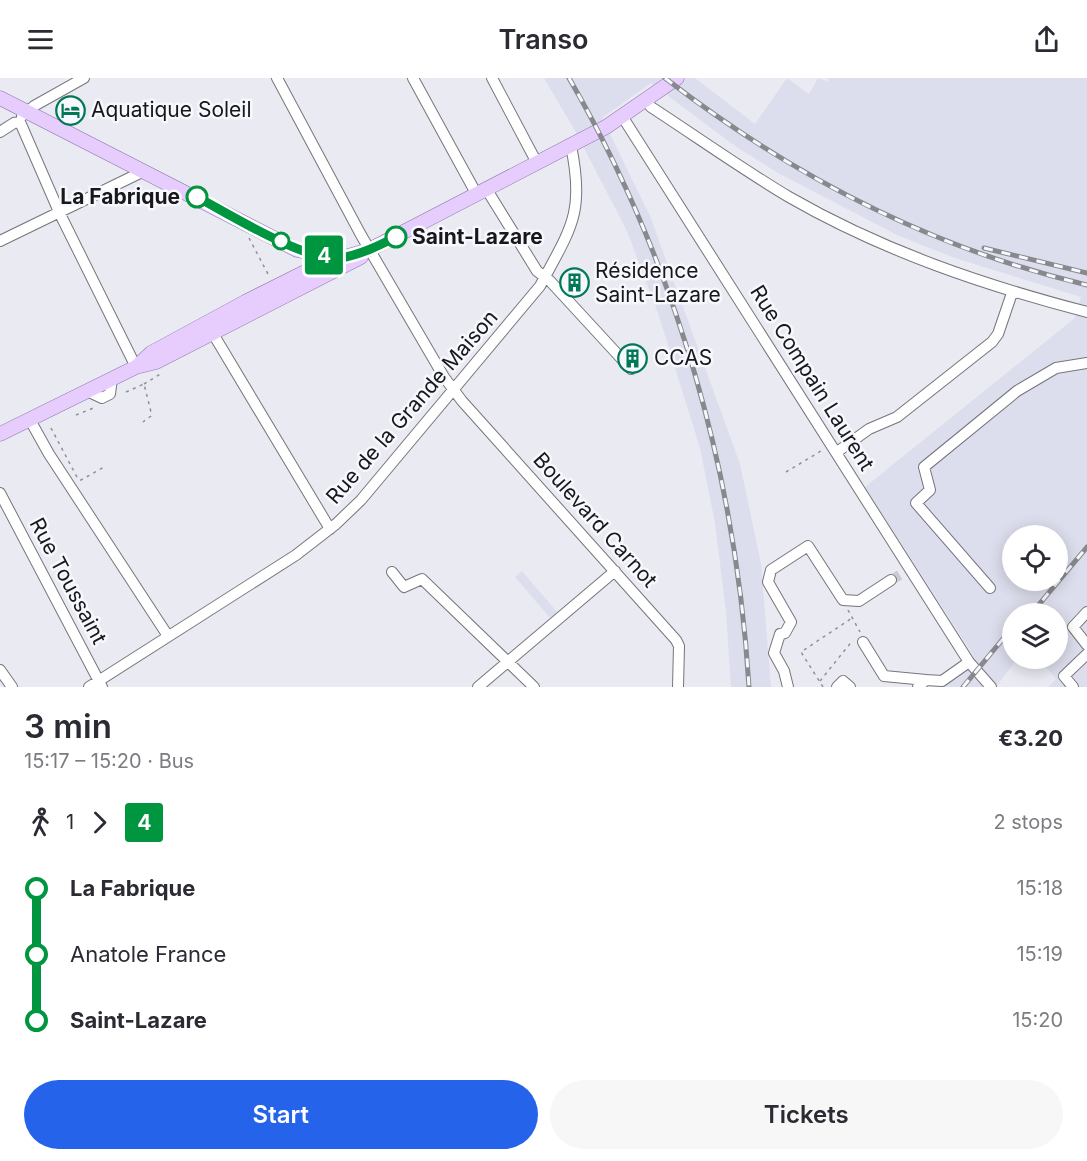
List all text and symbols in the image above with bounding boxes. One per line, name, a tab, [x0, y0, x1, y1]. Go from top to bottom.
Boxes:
icon: menu	[24, 23, 57, 56]
text: Transo	[498, 23, 589, 56]
icon: share	[1030, 23, 1063, 56]
hotel icon: Aquatique Soleil	[54, 94, 86, 126]
place label: Aquatique Soleil	[91, 97, 252, 122]
place label: La Fabrique	[60, 184, 180, 209]
marker: La Fabrique	[186, 186, 208, 208]
place label: Saint-Lazare	[412, 224, 543, 249]
marker: Saint-Lazare	[385, 226, 407, 248]
unlabelled marker	[272, 232, 290, 250]
line badge: 4	[304, 236, 344, 274]
text: 4	[317, 243, 331, 268]
place label: Résidence Saint-Lazare	[595, 258, 721, 307]
building icon: Résidence Saint-Lazare	[558, 267, 590, 299]
street label: Rue Compain Laurent	[745, 280, 880, 475]
street label: Rue de la Grande Maison	[321, 305, 503, 509]
building icon: CCAS	[617, 342, 649, 374]
place label: CCAS	[654, 345, 712, 370]
street label: Boulevard Carnot	[528, 447, 663, 592]
street label: Rue Toussaint	[25, 513, 112, 648]
map controls	[1002, 525, 1068, 669]
button: locate	[1002, 525, 1068, 591]
button: layers	[1002, 603, 1068, 669]
text: 3 min	[24, 706, 112, 746]
text: €3.20	[998, 725, 1063, 751]
text: 15:17 – 15:20 · Bus	[24, 749, 194, 773]
icon: walk	[24, 806, 57, 839]
icon: forward	[83, 806, 116, 839]
text: 1	[66, 810, 74, 834]
text: 4	[137, 810, 151, 835]
text: 2 stops	[993, 810, 1063, 834]
text: La Fabrique	[70, 875, 195, 901]
text: 15:18	[1016, 876, 1063, 900]
text: Anatole France	[70, 941, 226, 967]
text: 15:19	[1016, 942, 1063, 966]
text: Saint-Lazare	[70, 1007, 207, 1033]
text: 15:20	[1012, 1008, 1063, 1032]
button: Start	[24, 1080, 538, 1149]
button: Tickets	[550, 1080, 1063, 1149]

